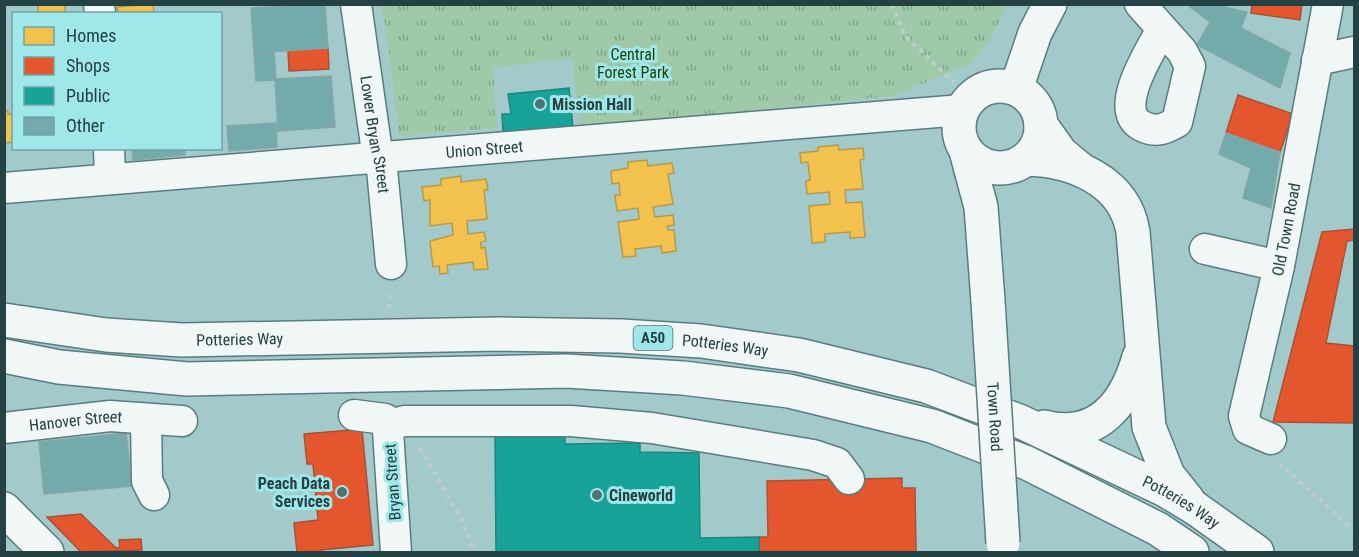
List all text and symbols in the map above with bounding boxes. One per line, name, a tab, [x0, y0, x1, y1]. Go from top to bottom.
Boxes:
legend	[12, 12, 222, 150]
text: Homes	[66, 25, 116, 46]
park label: Central Forest Park	[597, 45, 670, 82]
text: Shops	[66, 55, 110, 76]
street label: Lower Bryan Street	[356, 75, 393, 194]
text: Public	[66, 85, 110, 106]
place label: Mission Hall	[552, 95, 632, 114]
marker: Mission Hall	[533, 97, 547, 111]
text: Other	[66, 115, 105, 136]
street label: Union Street	[445, 137, 524, 162]
street label: Old Town Road	[1268, 181, 1304, 278]
road number: A50	[634, 326, 672, 350]
street label: Potteries Way	[196, 329, 284, 350]
street label: Potteries Way	[681, 331, 770, 361]
street label: Town Road	[983, 382, 1006, 452]
street label: Hanover Street	[28, 407, 123, 435]
street label: Bryan Street	[380, 443, 405, 521]
street label: Potteries Way	[1139, 472, 1224, 533]
place label: Peach Data Services	[258, 474, 330, 511]
marker: Peach Data Services	[335, 485, 349, 499]
place label: Cineworld	[609, 486, 673, 505]
marker: Cineworld	[590, 488, 604, 502]

